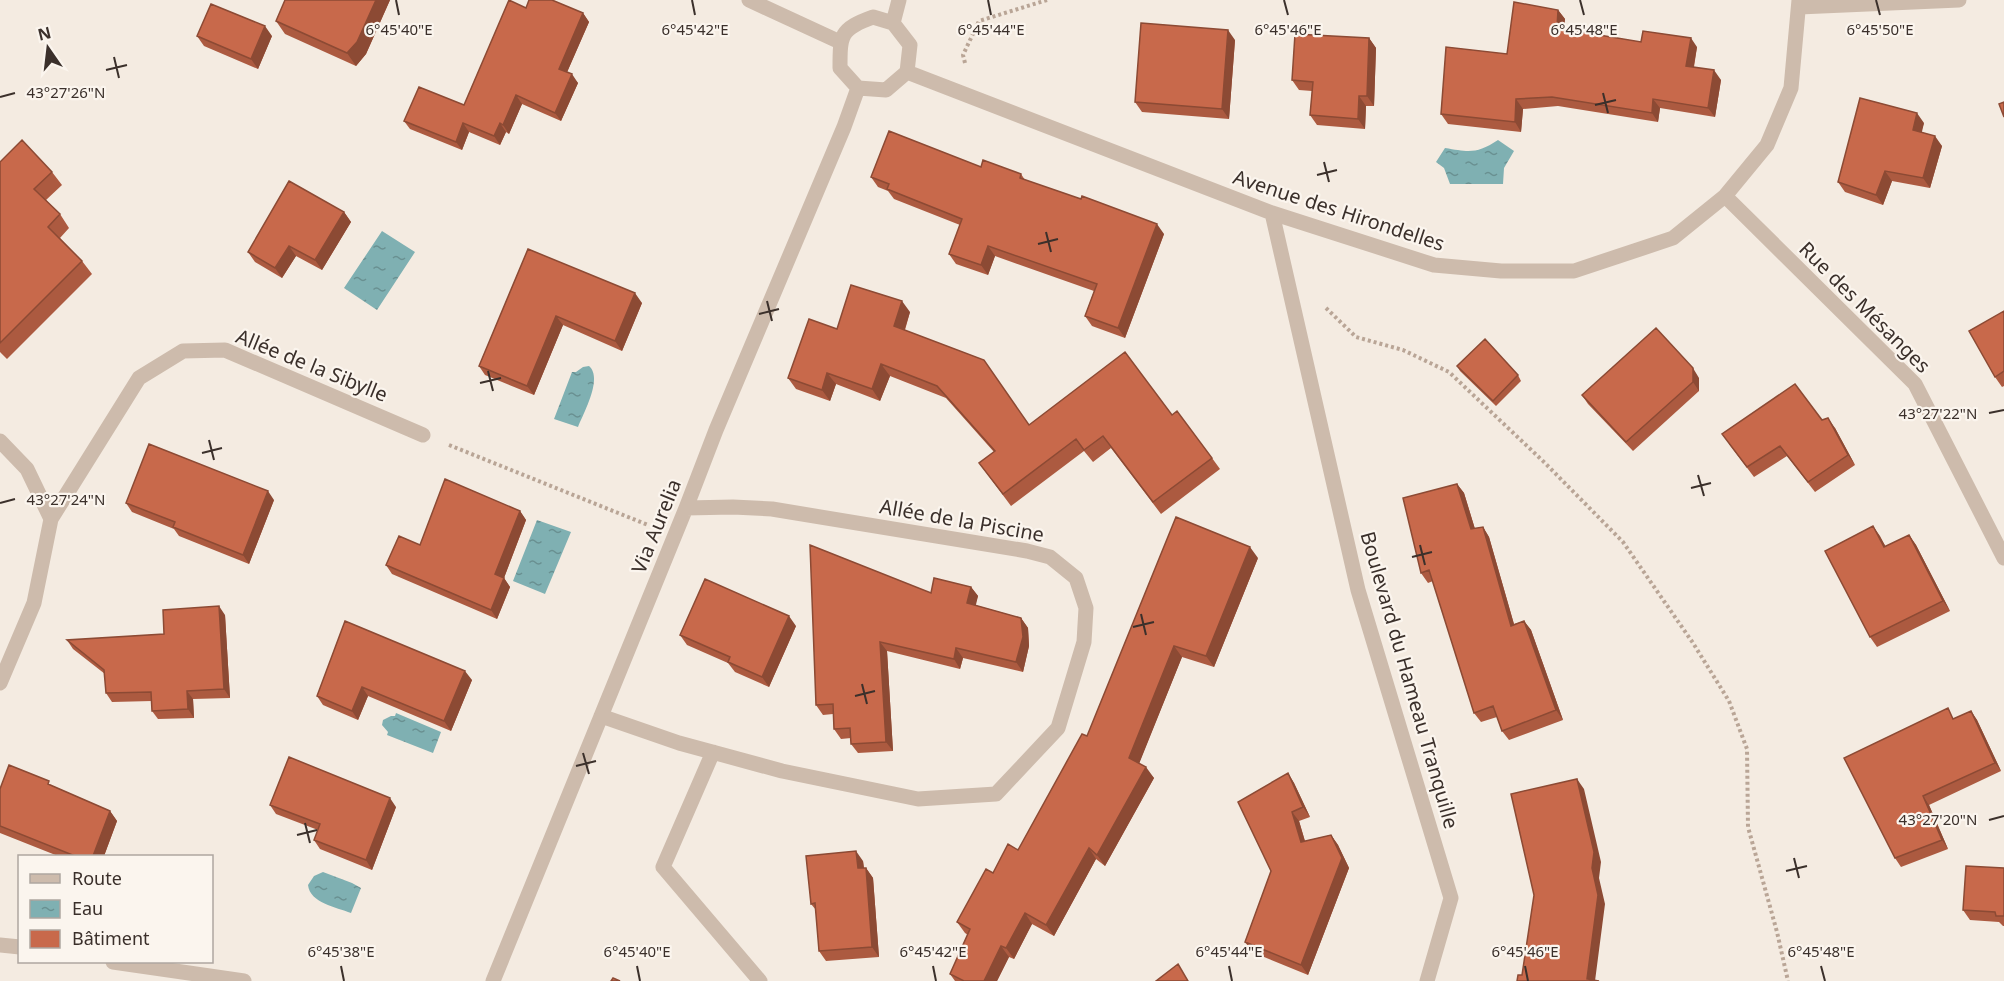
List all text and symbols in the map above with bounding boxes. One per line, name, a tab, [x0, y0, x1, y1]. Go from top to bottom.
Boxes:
north arrow	[18, 18, 78, 78]
text: 6°45'40"E	[365, 19, 433, 39]
text: 6°45'42"E	[661, 19, 729, 39]
text: 6°45'44"E	[957, 19, 1025, 39]
text: 6°45'46"E	[1254, 19, 1322, 39]
text: 6°45'48"E	[1550, 19, 1618, 39]
text: 6°45'50"E	[1846, 19, 1914, 39]
text: N	[35, 21, 53, 46]
text: 43°27'26"N	[27, 82, 105, 102]
street label: Avenue des Hirondelles	[1230, 163, 1448, 257]
street label: Rue des Mésanges	[1793, 235, 1937, 379]
street label: Allée de la Sibylle	[232, 322, 392, 408]
text: 43°27'22"N	[1899, 403, 1977, 423]
street label: Via Aurelia	[625, 475, 687, 577]
text: 43°27'24"N	[27, 489, 105, 509]
street label: Allée de la Piscine	[878, 492, 1046, 548]
street label: Boulevard du Hameau Tranquille	[1355, 528, 1465, 832]
text: 43°27'20"N	[1899, 809, 1977, 829]
legend	[18, 855, 213, 963]
text: Route	[72, 866, 122, 890]
text: Eau	[72, 896, 103, 920]
text: Bâtiment	[72, 926, 150, 950]
text: 6°45'38"E	[307, 941, 375, 961]
text: 6°45'40"E	[603, 941, 671, 961]
text: 6°45'42"E	[899, 941, 967, 961]
text: 6°45'44"E	[1195, 941, 1263, 961]
text: 6°45'46"E	[1491, 941, 1559, 961]
text: 6°45'48"E	[1787, 941, 1855, 961]

